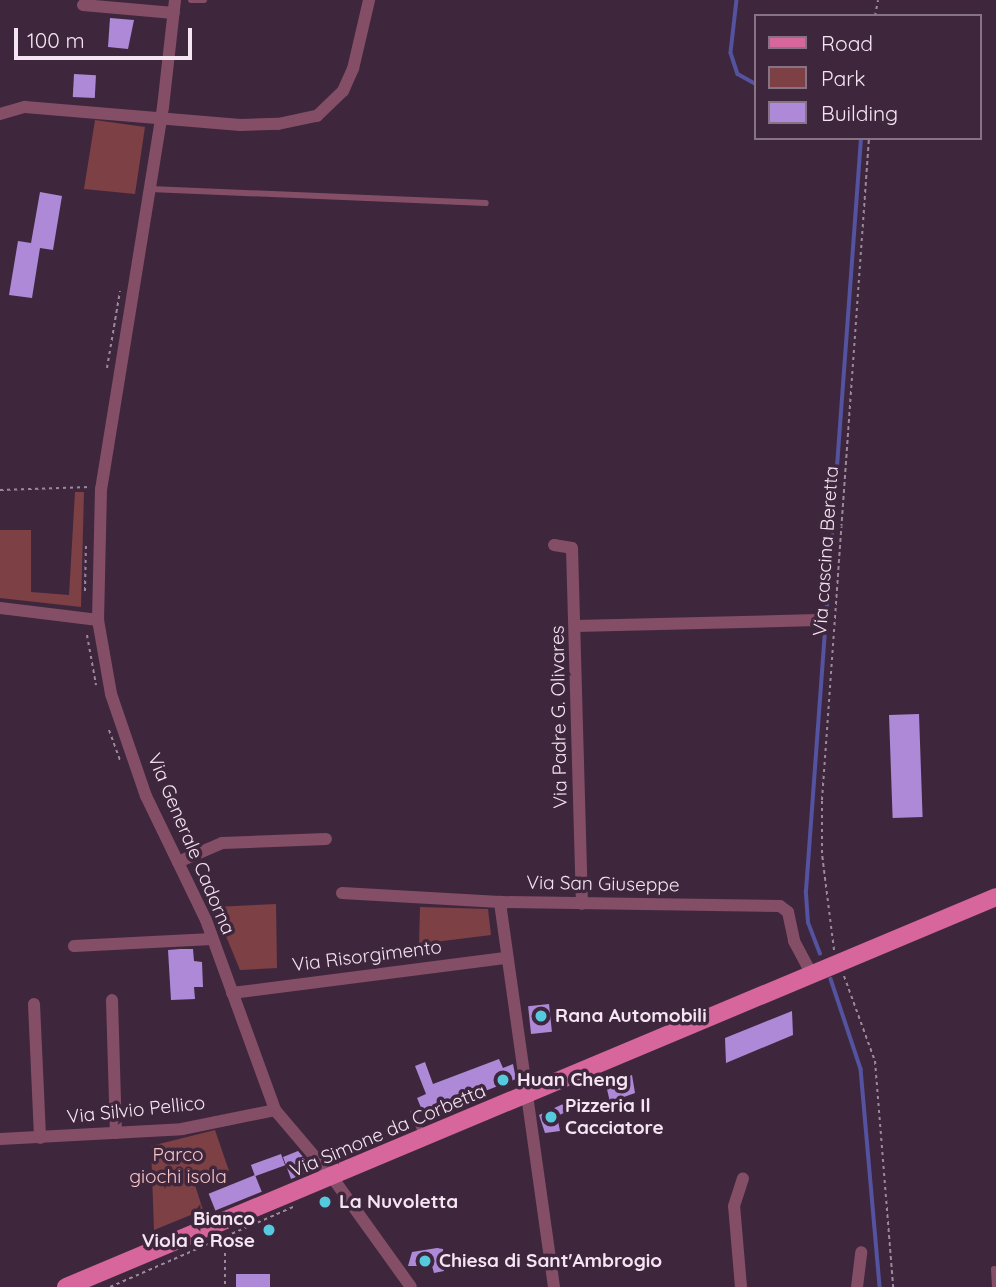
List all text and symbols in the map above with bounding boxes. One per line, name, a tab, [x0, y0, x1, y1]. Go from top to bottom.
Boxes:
scale bar	[18, 14, 196, 58]
legend	[754, 14, 982, 140]
text: 100 m	[27, 27, 85, 53]
text: Road	[821, 30, 873, 56]
text: Park	[821, 65, 865, 91]
text: Building	[821, 100, 898, 126]
street label: Via cascina Beretta	[809, 465, 843, 637]
street label: Via Padre G. Olivares	[546, 625, 572, 809]
street label: Via Generale Cadorna	[143, 750, 239, 938]
street label: Via San Giuseppe	[526, 871, 680, 897]
street label: Via Risorgimento	[291, 936, 443, 976]
place label: Rana Automobili	[555, 1005, 707, 1027]
marker: Rana Automobili	[533, 1008, 549, 1024]
place label: Huan Cheng	[517, 1069, 628, 1091]
marker: Huan Cheng	[495, 1072, 511, 1088]
street label: Via Simone da Corbetta	[287, 1079, 489, 1183]
street label: Via Silvio Pellico	[66, 1091, 206, 1129]
place label: Pizzeria Il Cacciatore	[565, 1095, 664, 1139]
marker: Pizzeria Il Cacciatore	[543, 1109, 559, 1125]
park label: Parco giochi isola	[129, 1144, 227, 1188]
place label: La Nuvoletta	[339, 1191, 458, 1213]
marker: La Nuvoletta	[317, 1194, 333, 1210]
place label: Bianco Viola e Rose	[142, 1208, 255, 1252]
marker: Bianco Viola e Rose	[261, 1222, 277, 1238]
place label: Chiesa di Sant'Ambrogio	[439, 1250, 662, 1272]
marker: Chiesa di Sant'Ambrogio	[417, 1253, 433, 1269]

